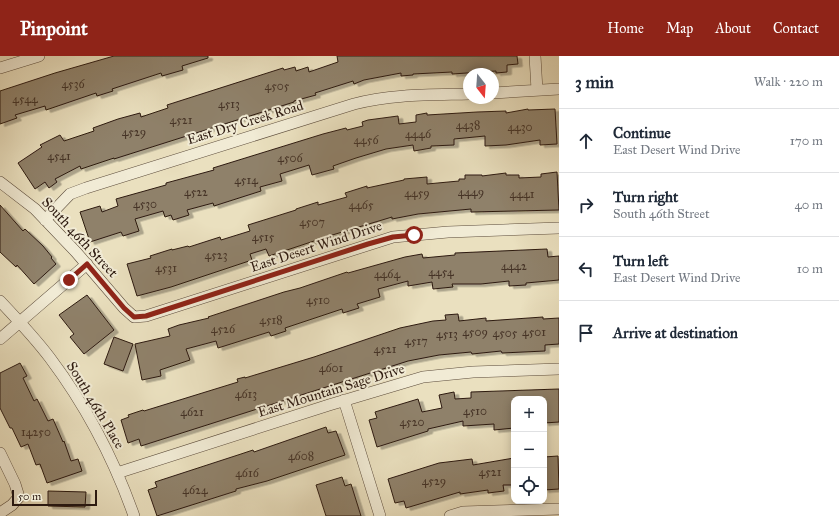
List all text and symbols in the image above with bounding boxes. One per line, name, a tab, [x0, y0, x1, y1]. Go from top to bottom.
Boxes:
text: Pinpoint	[20, 17, 88, 40]
text: Home	[607, 20, 644, 37]
text: Map	[666, 20, 693, 37]
text: About	[715, 20, 751, 37]
text: Contact	[773, 20, 819, 37]
north arrow	[463, 68, 499, 104]
text: 3 min	[575, 72, 614, 93]
text: Walk · 220 m	[754, 74, 823, 90]
house number: 4536	[61, 77, 85, 91]
house number: 4505	[265, 79, 290, 93]
house number: 4544	[12, 92, 38, 106]
street label: East Dry Creek Road	[185, 97, 305, 148]
house number: 4513	[218, 97, 240, 111]
house number: 4521	[170, 113, 193, 127]
house number: 4438	[456, 118, 480, 132]
house number: 4430	[507, 120, 533, 134]
text: Continue	[613, 124, 671, 142]
house number: 4529	[122, 125, 146, 139]
house number: 4446	[405, 127, 432, 141]
icon: ahead	[575, 130, 597, 152]
house number: 4456	[353, 133, 379, 147]
text: 170 m	[790, 133, 823, 149]
text: East Desert Wind Drive	[613, 142, 740, 158]
house number: 4541	[47, 149, 71, 163]
house number: 4506	[277, 151, 304, 165]
house number: 4514	[234, 173, 258, 187]
house number: 4522	[184, 185, 208, 199]
house number: 4449	[458, 185, 484, 199]
house number: 4459	[404, 186, 430, 200]
house number: 4441	[510, 187, 535, 201]
text: Turn right	[613, 188, 678, 206]
street label: South 46th Street	[38, 194, 121, 281]
icon: right	[575, 194, 597, 216]
house number: 4530	[133, 197, 157, 211]
text: 40 m	[794, 197, 823, 213]
house number: 4465	[348, 198, 374, 212]
text: South 46th Street	[613, 206, 710, 222]
house number: 4507	[299, 215, 325, 229]
street label: East Desert Wind Drive	[248, 217, 384, 276]
route start	[405, 226, 423, 244]
house number: 4515	[252, 230, 275, 244]
house number: 4523	[205, 248, 228, 262]
text: Turn left	[613, 252, 669, 270]
icon: left	[575, 258, 597, 280]
house number: 4442	[501, 259, 527, 273]
house number: 4531	[155, 261, 177, 275]
text: 10 m	[797, 261, 823, 277]
house number: 4454	[428, 265, 454, 279]
house number: 4464	[374, 267, 400, 281]
text: East Desert Wind Drive	[613, 270, 740, 286]
route end	[60, 271, 78, 289]
house number: 4510	[306, 293, 330, 307]
house number: 4518	[259, 313, 283, 327]
house number: 4526	[211, 322, 236, 336]
icon: arrive	[575, 322, 597, 344]
text: Arrive at destination	[613, 324, 738, 342]
house number: 4509	[462, 325, 488, 339]
house number: 4501	[522, 325, 546, 339]
house number: 4505	[493, 326, 518, 340]
house number: 4513	[436, 327, 458, 341]
house number: 4517	[404, 334, 428, 348]
house number: 4521	[374, 342, 397, 356]
street label: South 46th Place	[63, 359, 128, 452]
street label: East Mountain Sage Drive	[256, 360, 407, 421]
house number: 4601	[319, 361, 343, 375]
house number: 4613	[235, 387, 257, 401]
map controls	[511, 396, 547, 504]
button: +	[511, 396, 547, 432]
house number: 4510	[463, 404, 487, 418]
house number: 4621	[180, 405, 204, 419]
house number: 4520	[399, 415, 425, 429]
house number: 14250	[21, 425, 51, 439]
button: −	[511, 432, 547, 468]
house number: 4608	[288, 449, 314, 463]
house number: 4521	[479, 465, 502, 479]
house number: 4616	[235, 466, 260, 480]
button: locate	[511, 468, 547, 504]
house number: 4529	[422, 474, 446, 488]
house number: 4624	[182, 483, 208, 497]
scale bar	[12, 488, 97, 507]
text: 50 m	[18, 490, 41, 503]

